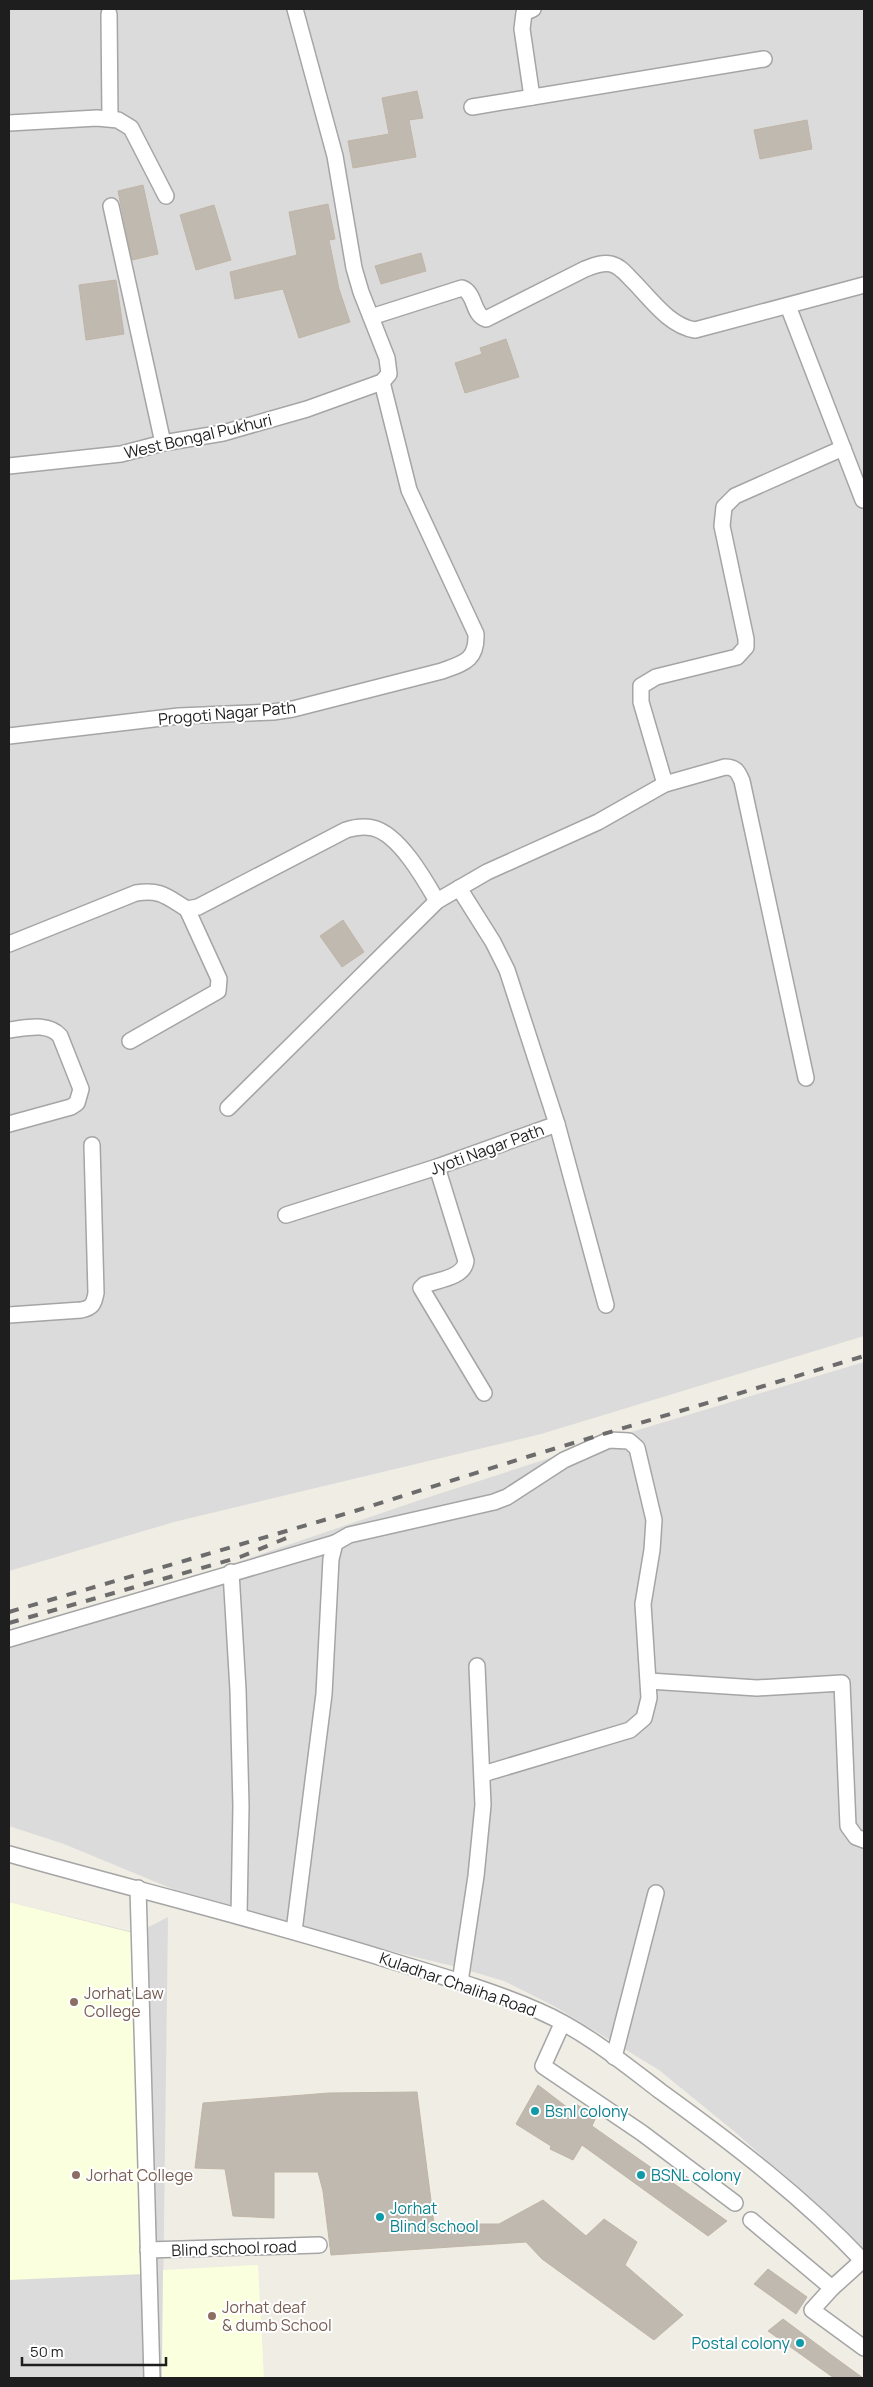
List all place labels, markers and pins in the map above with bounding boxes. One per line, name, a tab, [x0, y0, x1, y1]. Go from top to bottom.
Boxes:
place label: Jorhat Law College	[84, 1982, 164, 2022]
marker: Jorhat Law College	[68, 1996, 80, 2008]
place label: Bsnl colony	[545, 2100, 629, 2122]
marker: Bsnl colony	[529, 2105, 541, 2117]
place label: Jorhat College	[86, 2164, 193, 2186]
place label: BSNL colony	[651, 2164, 742, 2186]
marker: Jorhat College	[70, 2169, 82, 2181]
marker: BSNL colony	[635, 2169, 647, 2181]
place label: Jorhat Blind school	[390, 2197, 479, 2237]
marker: Jorhat Blind school	[374, 2211, 386, 2223]
place label: Jorhat deaf & dumb School	[222, 2296, 332, 2336]
marker: Jorhat deaf & dumb School	[206, 2310, 218, 2322]
place label: Postal colony	[691, 2332, 791, 2354]
marker: Postal colony	[794, 2337, 806, 2349]

